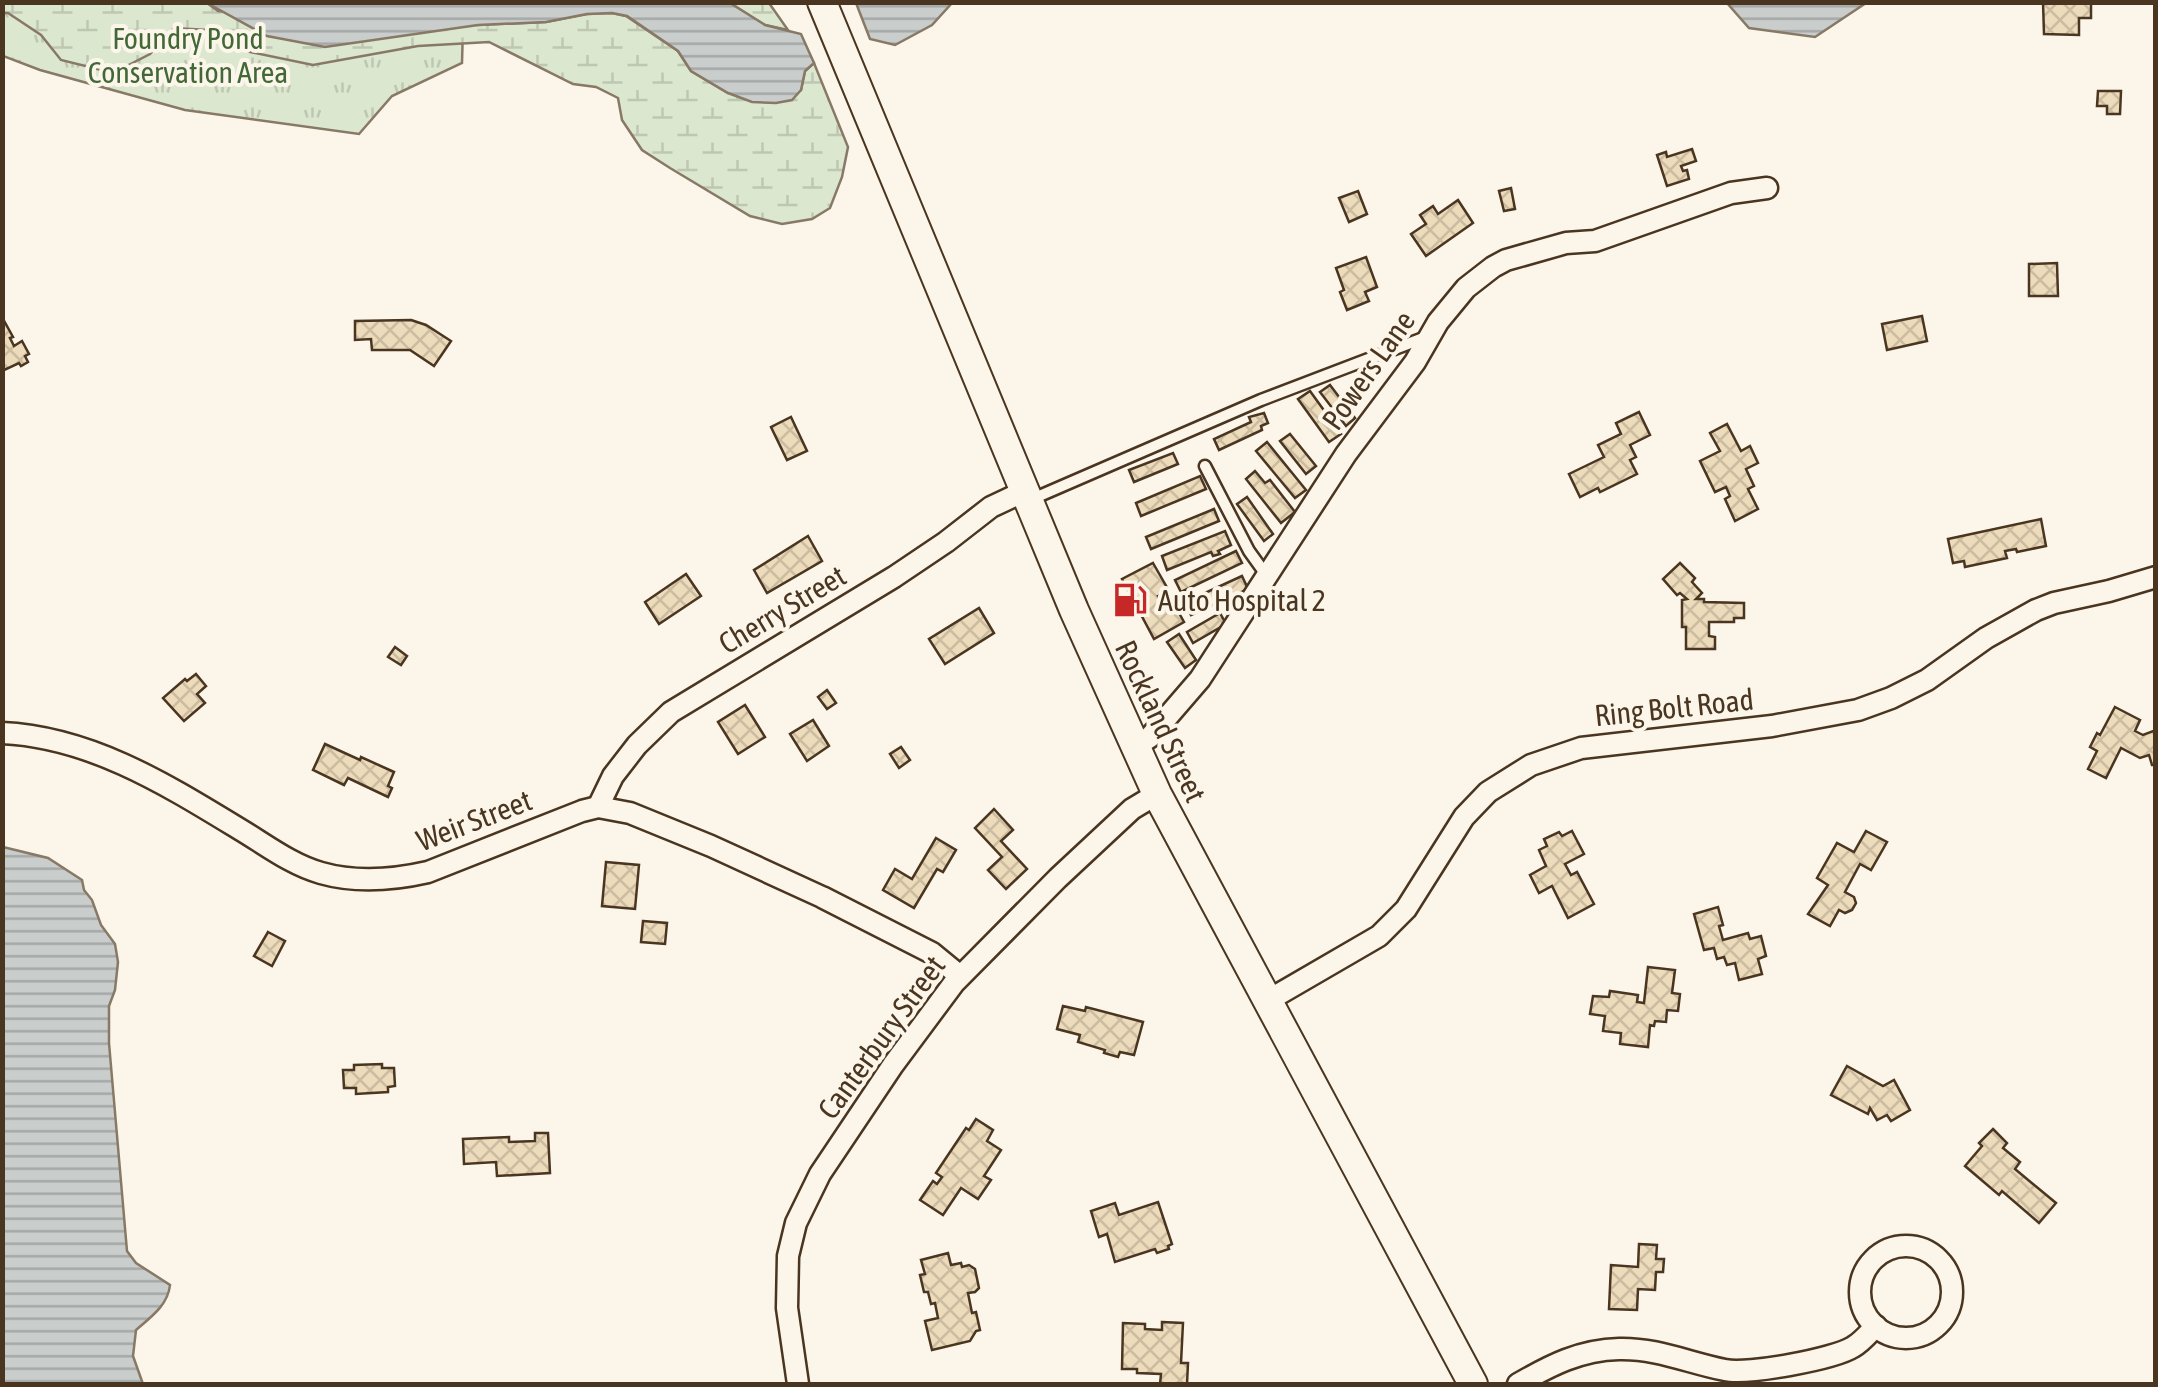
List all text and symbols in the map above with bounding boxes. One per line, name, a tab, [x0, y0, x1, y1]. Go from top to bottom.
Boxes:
park label: Foundry Pond Conservation Area	[88, 21, 288, 89]
street label: Powers Lane	[1315, 304, 1421, 436]
street label: Cherry Street	[713, 558, 851, 660]
fuel station icon: Auto Hospital 2	[1111, 581, 1149, 619]
place label: Auto Hospital 2	[1158, 583, 1326, 617]
street label: Rockland Street	[1109, 635, 1213, 807]
street label: Ring Bolt Road	[1593, 682, 1755, 732]
street label: Weir Street	[412, 783, 536, 857]
street label: Canterbury Street	[811, 949, 951, 1125]

